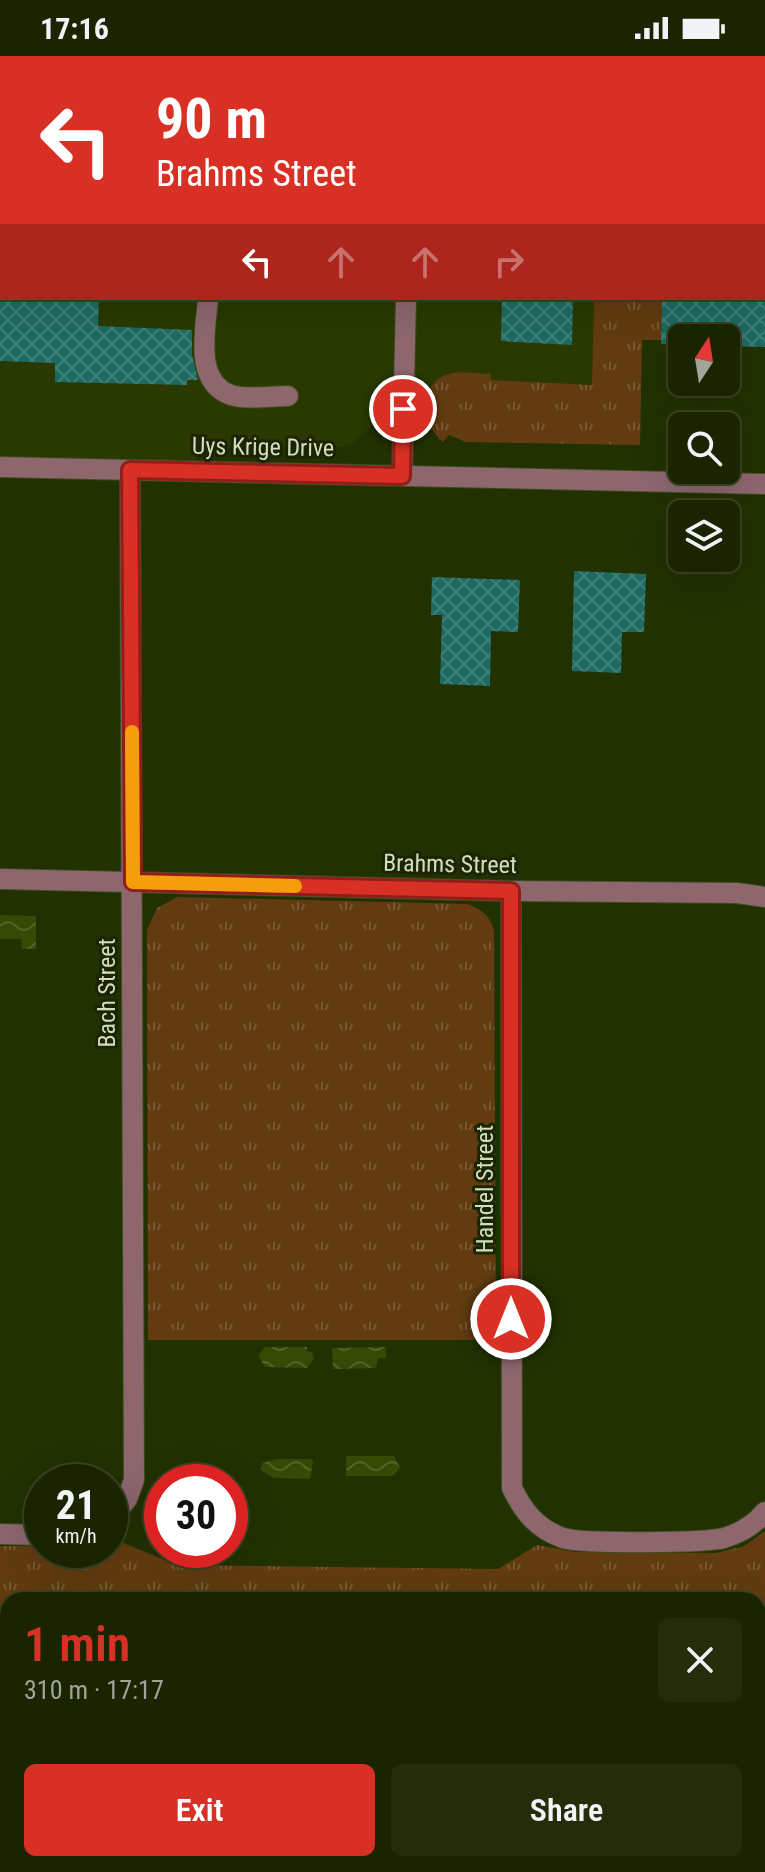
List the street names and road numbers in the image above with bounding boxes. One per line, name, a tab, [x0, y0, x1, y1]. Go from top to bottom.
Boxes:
street label: Uys Krige Drive	[192, 432, 334, 462]
street label: Brahms Street	[383, 849, 517, 879]
street label: Bach Street	[93, 938, 121, 1048]
street label: Handel Street	[471, 1125, 499, 1253]

